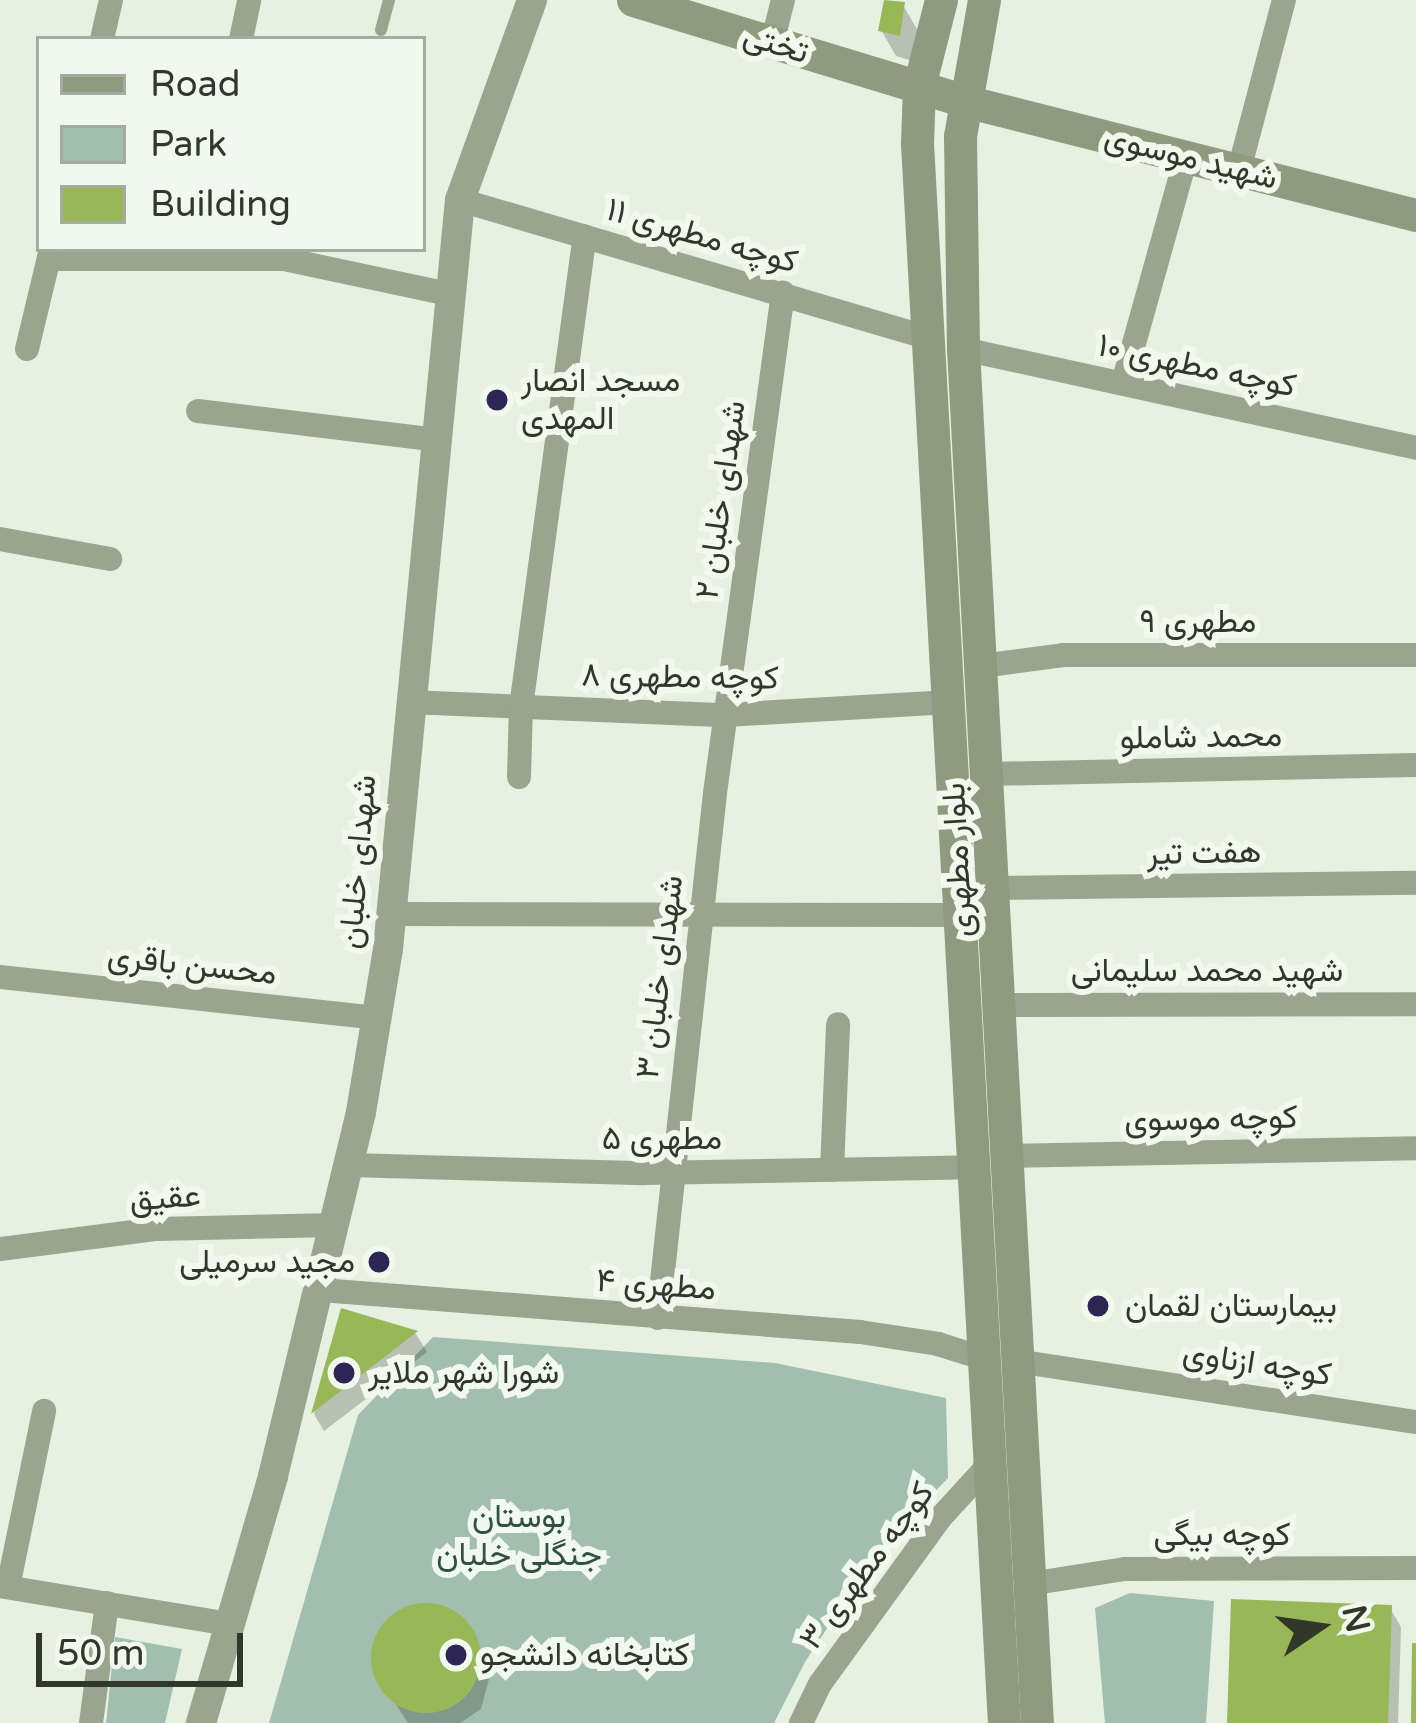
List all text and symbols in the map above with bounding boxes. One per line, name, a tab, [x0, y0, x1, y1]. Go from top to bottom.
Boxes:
street label: تختی	[739, 15, 813, 73]
legend	[36, 36, 426, 252]
text: Road	[150, 63, 240, 106]
street label: شهید موسوی	[1100, 117, 1282, 199]
text: Park	[150, 123, 227, 166]
text: Building	[150, 183, 291, 226]
street label: کوچه مطهری ۱۱	[602, 190, 802, 282]
street label: کوچه مطهری ۱۰	[1094, 326, 1300, 406]
place label: مسجد انصار المهدی	[521, 361, 680, 439]
marker: مسجد انصار المهدی	[484, 387, 510, 413]
street label: شهدای خلبان ۲	[687, 398, 755, 602]
street label: مطهری ۹	[1140, 602, 1256, 642]
street label: کوچه مطهری ۸	[581, 655, 779, 699]
street label: محمد شاملو	[1119, 716, 1283, 758]
street label: شهدای خلبان	[331, 773, 385, 951]
street label: بلوار مطهری	[934, 782, 982, 938]
street label: هفت تیر	[1146, 832, 1262, 874]
street label: شهدای خلبان ۳	[628, 873, 692, 1081]
street label: محسن باقری	[105, 936, 279, 994]
street label: شهید محمد سلیمانی	[1071, 951, 1343, 991]
street label: کوچه موسوی	[1124, 1098, 1298, 1140]
street label: مطهری ۵	[602, 1119, 722, 1159]
street label: عقیق	[128, 1176, 202, 1220]
place label: مجید سرمیلی	[179, 1242, 355, 1282]
marker: مجید سرمیلی	[366, 1249, 392, 1275]
street label: مطهری ۴	[595, 1261, 717, 1309]
place label: بیمارستان لقمان	[1125, 1286, 1337, 1326]
marker: بیمارستان لقمان	[1082, 1290, 1114, 1322]
street label: کوچه ازناوی	[1180, 1333, 1334, 1395]
place label: شورا شهر ملایر	[368, 1353, 559, 1393]
marker: شورا شهر ملایر	[331, 1360, 357, 1386]
street label: کوچه مطهری ۳	[791, 1474, 943, 1658]
park label: بوستان جنگلی خلبان	[436, 1497, 602, 1575]
street label: کوچه بیگی	[1153, 1515, 1291, 1555]
north arrow	[1260, 1567, 1380, 1687]
text: N	[1334, 1601, 1378, 1636]
scale bar	[42, 1609, 249, 1683]
text: 50 m	[57, 1632, 145, 1675]
place label: کتابخانه دانشجو	[480, 1635, 690, 1675]
marker: کتابخانه دانشجو	[443, 1642, 469, 1668]

